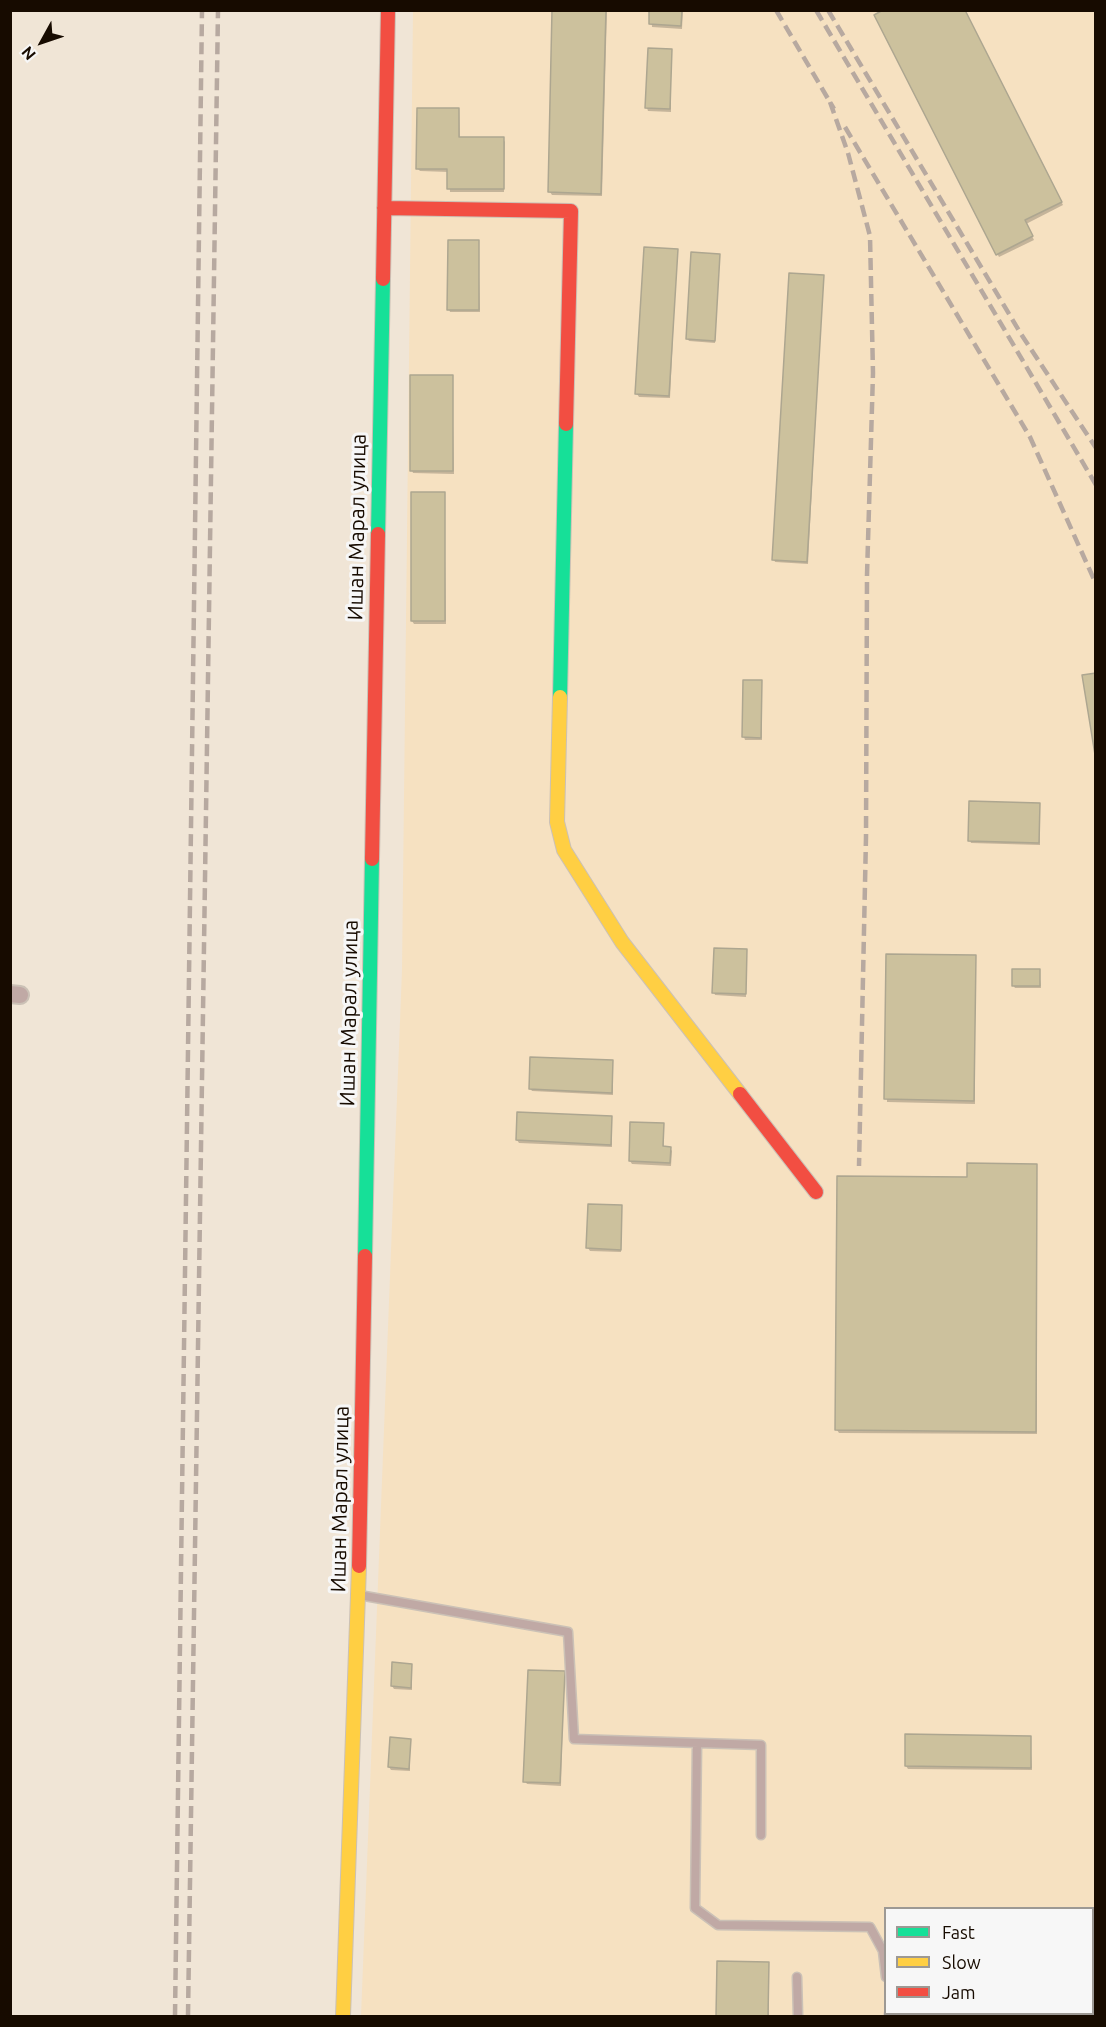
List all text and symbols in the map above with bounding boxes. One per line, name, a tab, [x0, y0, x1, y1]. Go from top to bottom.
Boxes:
north arrow	[12, 12, 72, 72]
text: N	[17, 43, 39, 64]
street label: Ишан Марал улица	[343, 434, 371, 620]
street label: Ишан Марал улица	[335, 920, 363, 1106]
street label: Ишан Марал улица	[326, 1406, 354, 1592]
legend	[884, 1907, 1094, 2015]
text: Fast	[942, 1922, 975, 1942]
text: Slow	[942, 1952, 981, 1972]
text: Jam	[942, 1982, 976, 2002]

